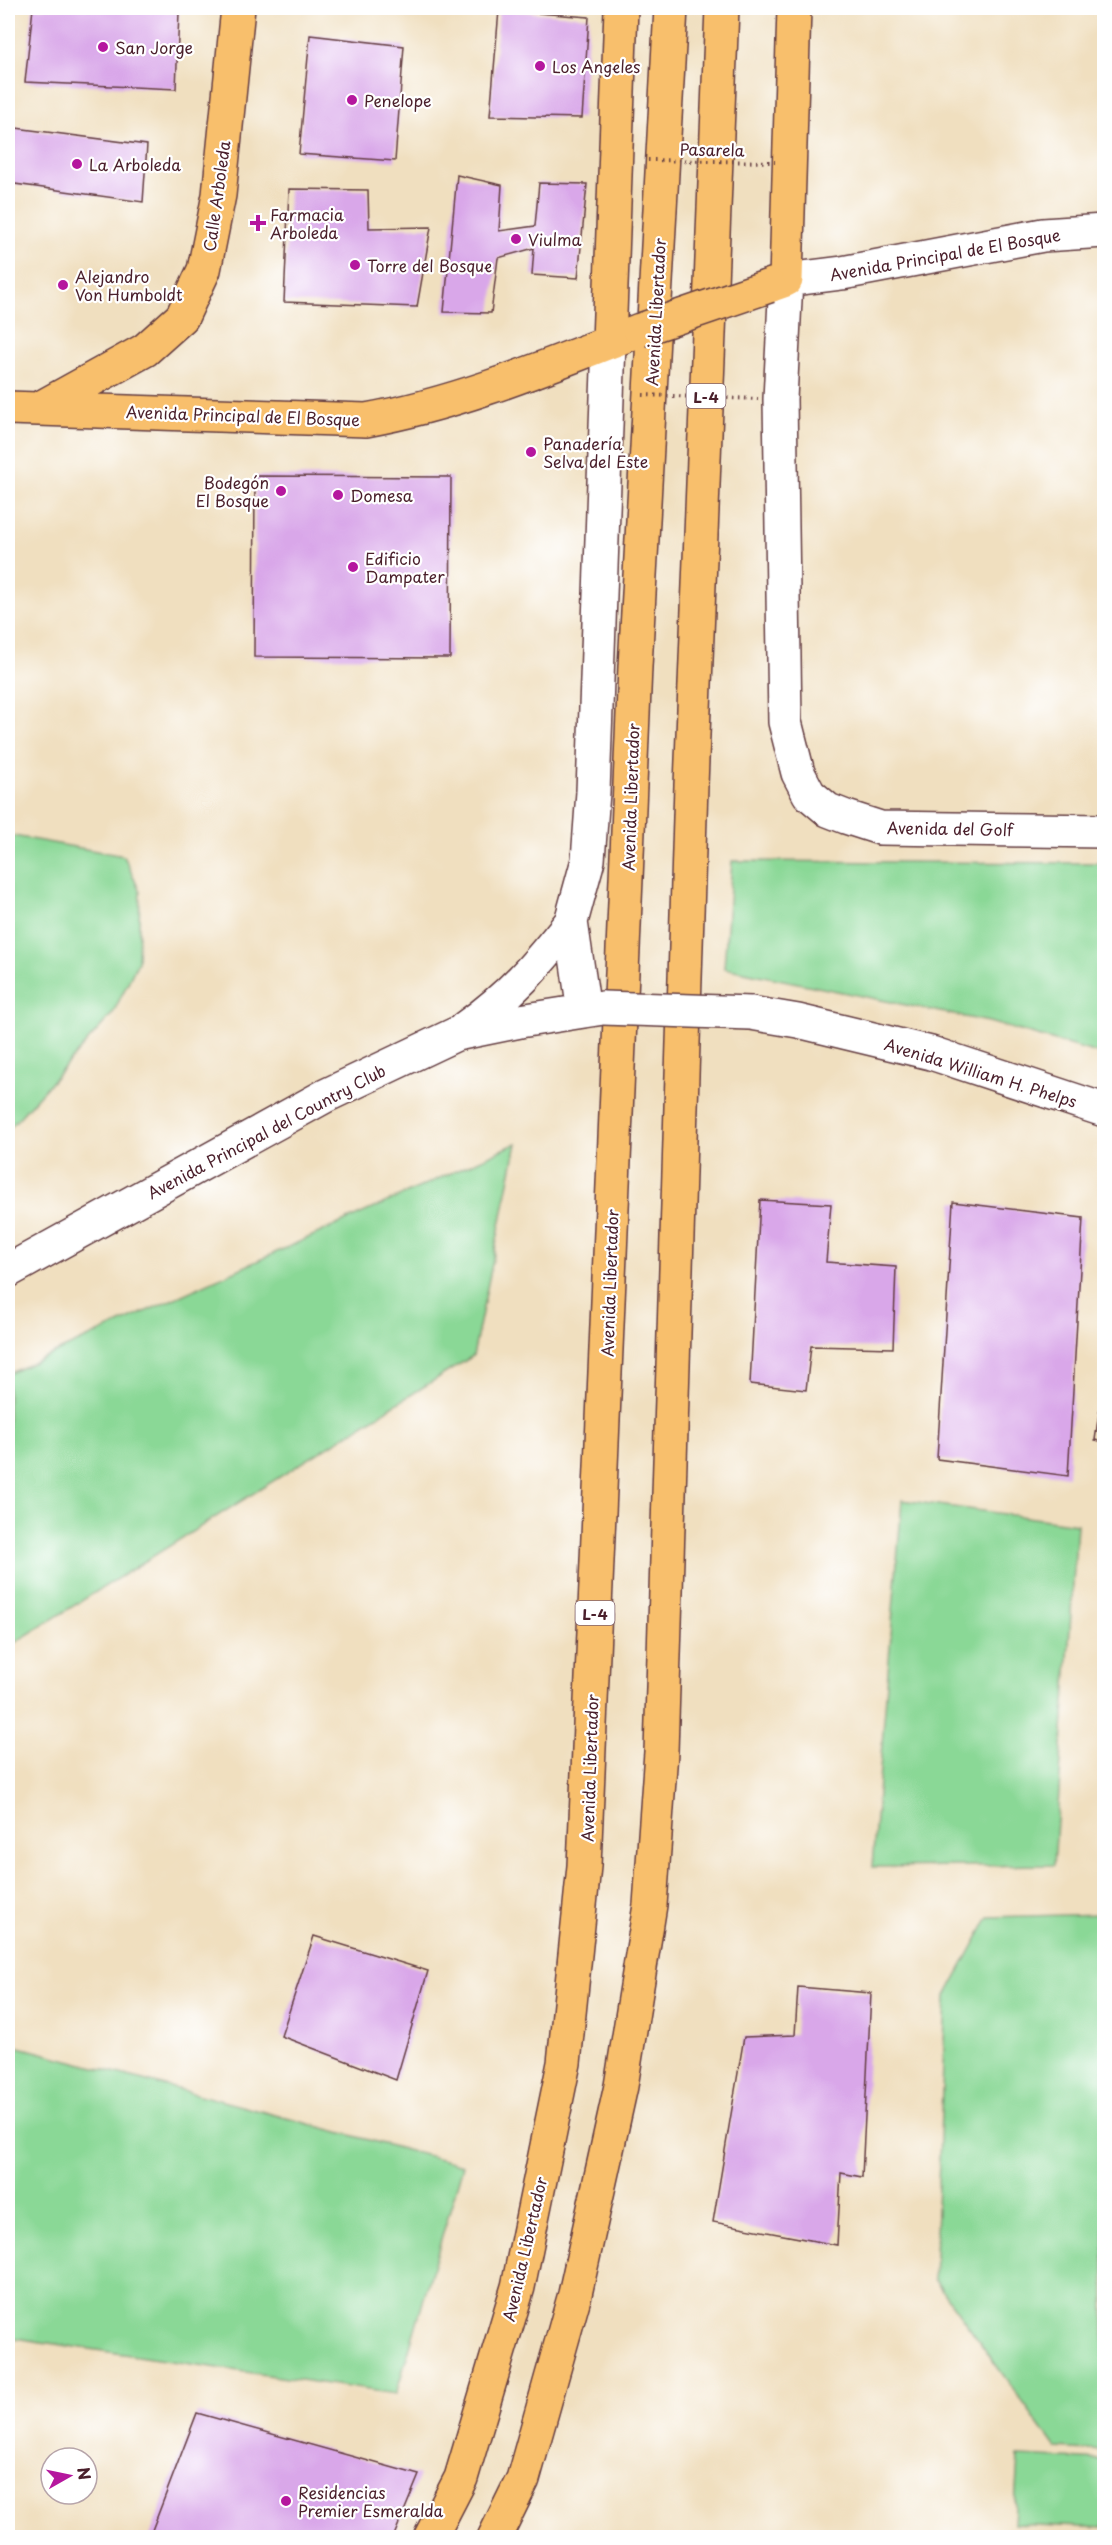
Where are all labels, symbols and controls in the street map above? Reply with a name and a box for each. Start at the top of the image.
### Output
place label: San Jorge [115,35,193,59]
marker: San Jorge [96,40,110,54]
place label: Los Angeles [552,54,640,78]
marker: Los Angeles [533,59,547,73]
place label: Penelope [364,88,432,112]
marker: Penelope [345,93,359,107]
street label: Pasarela [679,136,745,162]
street label: Calle Arboleda [196,139,236,253]
place label: La Arboleda [89,152,181,176]
marker: La Arboleda [70,157,84,171]
place label: Farmacia Arboleda [270,202,344,244]
marker: Farmacia Arboleda [251,216,265,230]
street label: Avenida Principal de El Bosque [828,222,1063,286]
place label: Viulma [528,227,582,251]
marker: Viulma [509,232,523,246]
street label: Avenida Libertador [639,237,671,386]
place label: Torre del Bosque [367,253,492,277]
marker: Torre del Bosque [348,258,362,272]
place label: Alejandro Von Humboldt [75,264,183,306]
marker: Alejandro Von Humboldt [56,278,70,292]
road number: L-4 [686,384,726,408]
street label: Avenida Principal de El Bosque [126,399,361,431]
place label: Panadería Selva del Este [543,431,648,473]
marker: Panadería Selva del Este [524,445,538,459]
place label: Bodegón El Bosque [196,470,269,512]
place label: Domesa [350,483,413,507]
marker: Bodegón El Bosque [274,484,288,498]
marker: Domesa [331,488,345,502]
place label: Edificio Dampater [365,546,445,588]
marker: Edificio Dampater [346,560,360,574]
street label: Avenida Libertador [615,722,645,871]
street label: Avenida del Golf [887,815,1015,841]
street label: Avenida William H. Phelps [882,1031,1080,1113]
street label: Avenida Principal del Country Club [143,1058,389,1204]
street label: Avenida Libertador [594,1208,624,1357]
road number: L-4 [576,1601,614,1625]
street label: Avenida Libertador [574,1693,604,1842]
street label: Avenida Libertador [496,2174,552,2324]
north arrow [39,2446,99,2506]
text: N [72,2465,98,2482]
place label: Residencias Premier Esmeralda [298,2480,444,2522]
marker: Residencias Premier Esmeralda [279,2494,293,2508]

